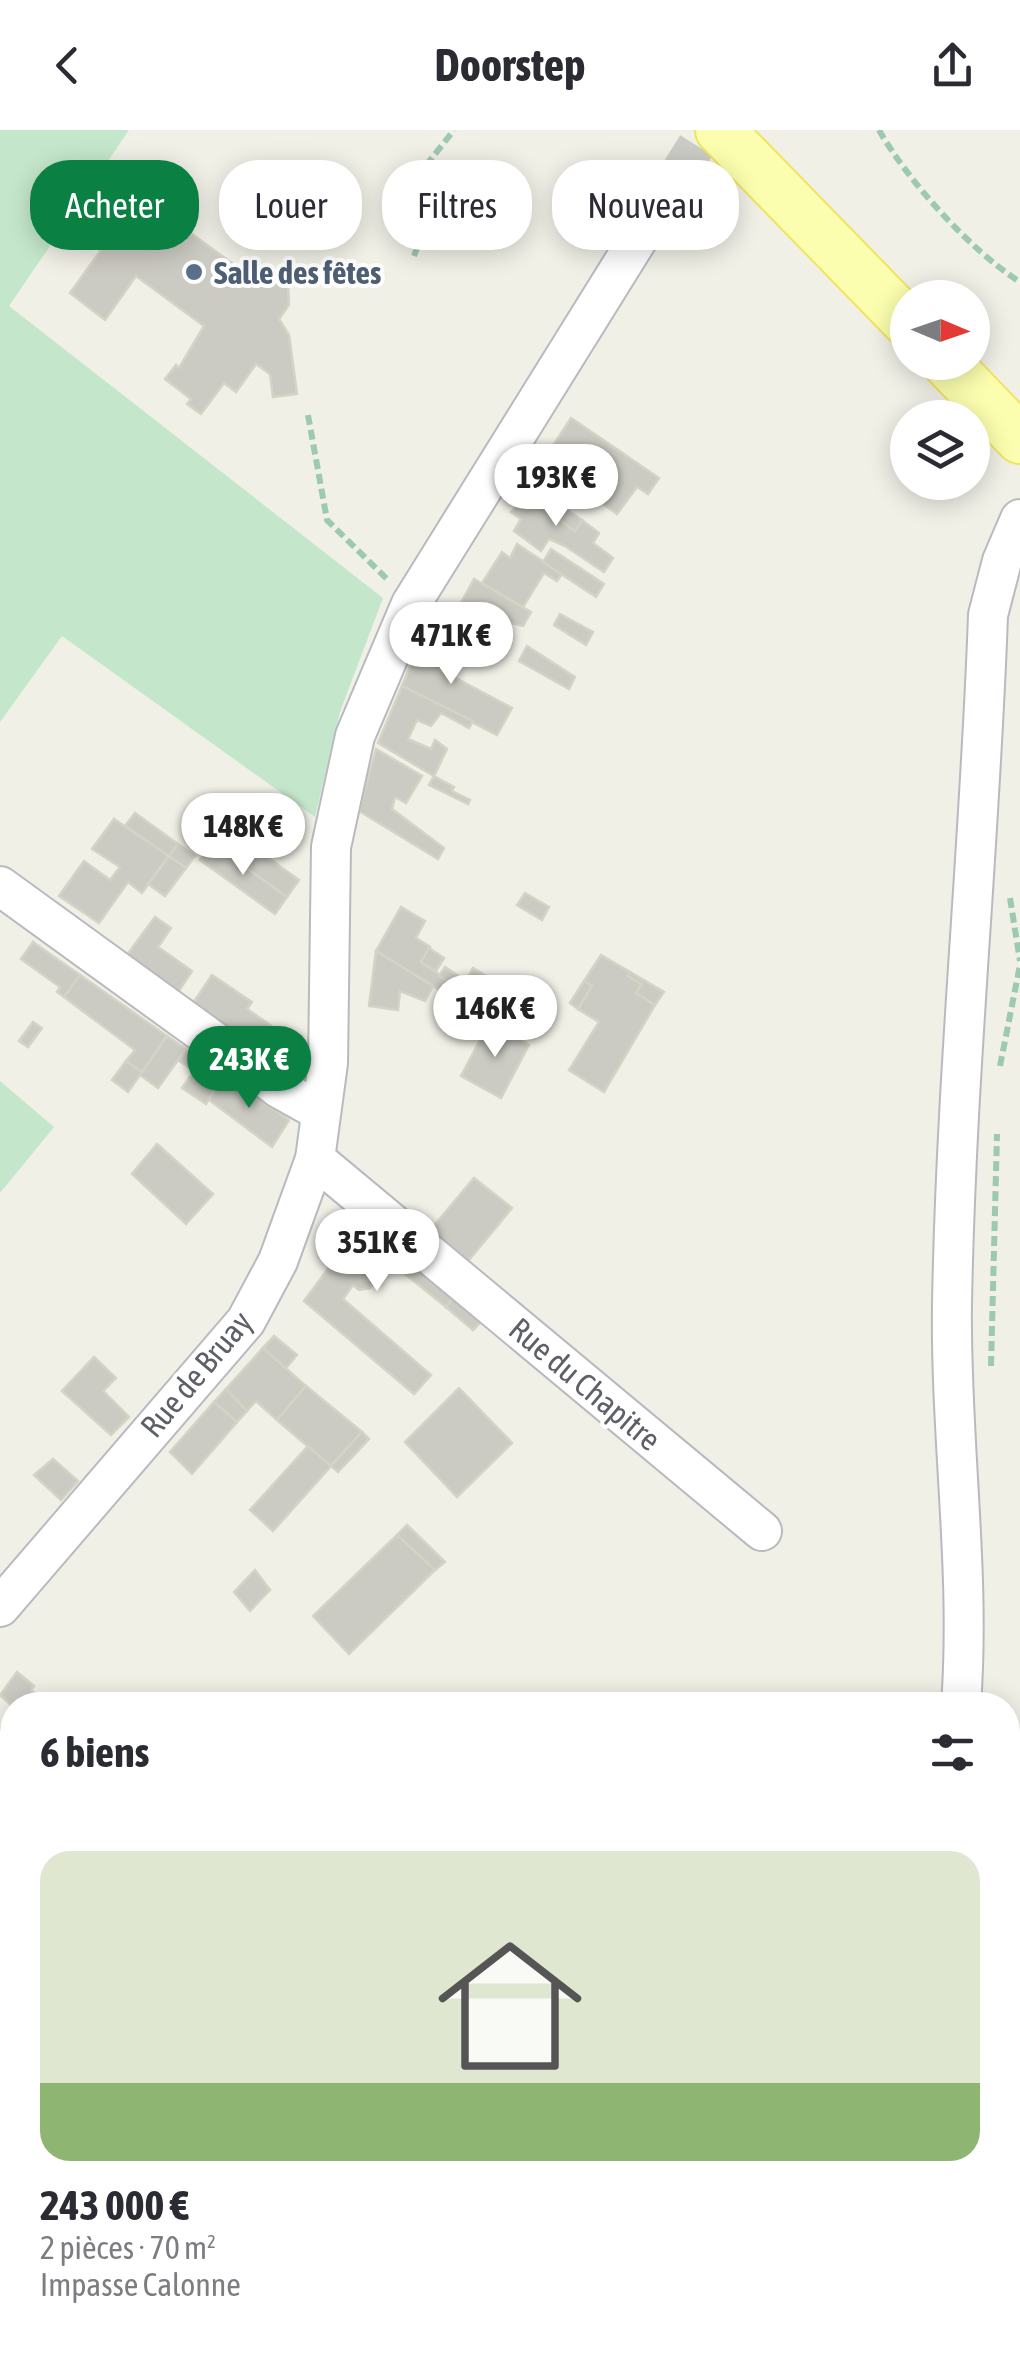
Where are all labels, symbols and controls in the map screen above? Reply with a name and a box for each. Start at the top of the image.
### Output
icon: back [40,38,95,93]
icon: share [925,38,980,93]
text: Doorstep [435,39,585,91]
chip: Acheter [30,160,199,250]
chip: Louer [219,160,362,250]
chip: Filtres [382,160,532,250]
chip: Nouveau [552,160,739,250]
place label: Salle des fêtes [214,254,381,291]
marker: Salle des fêtes [183,261,205,283]
north arrow [890,280,990,380]
map controls [890,280,990,500]
button: layers [890,400,990,500]
pin: 193K € [475,444,637,529]
text: 193K € [516,458,596,495]
pin: 471K € [370,602,532,687]
text: 471K € [411,616,491,653]
pin: 148K € [162,793,324,878]
text: 148K € [203,807,283,844]
pin: 146K € [414,975,576,1060]
text: 146K € [455,989,535,1026]
pin: 243K € [168,1026,330,1111]
text: 243K € [209,1040,289,1077]
pin: 351K € [296,1209,458,1294]
text: 351K € [337,1223,417,1260]
street label: Rue de Bruay [133,1304,259,1444]
street label: Rue du Chapitre [502,1310,668,1458]
icon: filters [925,1725,980,1780]
text: 6 biens [40,1728,149,1776]
icon: home [420,1916,600,2096]
text: 243 000 € [40,2181,189,2229]
text: 2 pièces · 70 m² [40,2229,216,2266]
text: Impasse Calonne [40,2266,241,2303]

